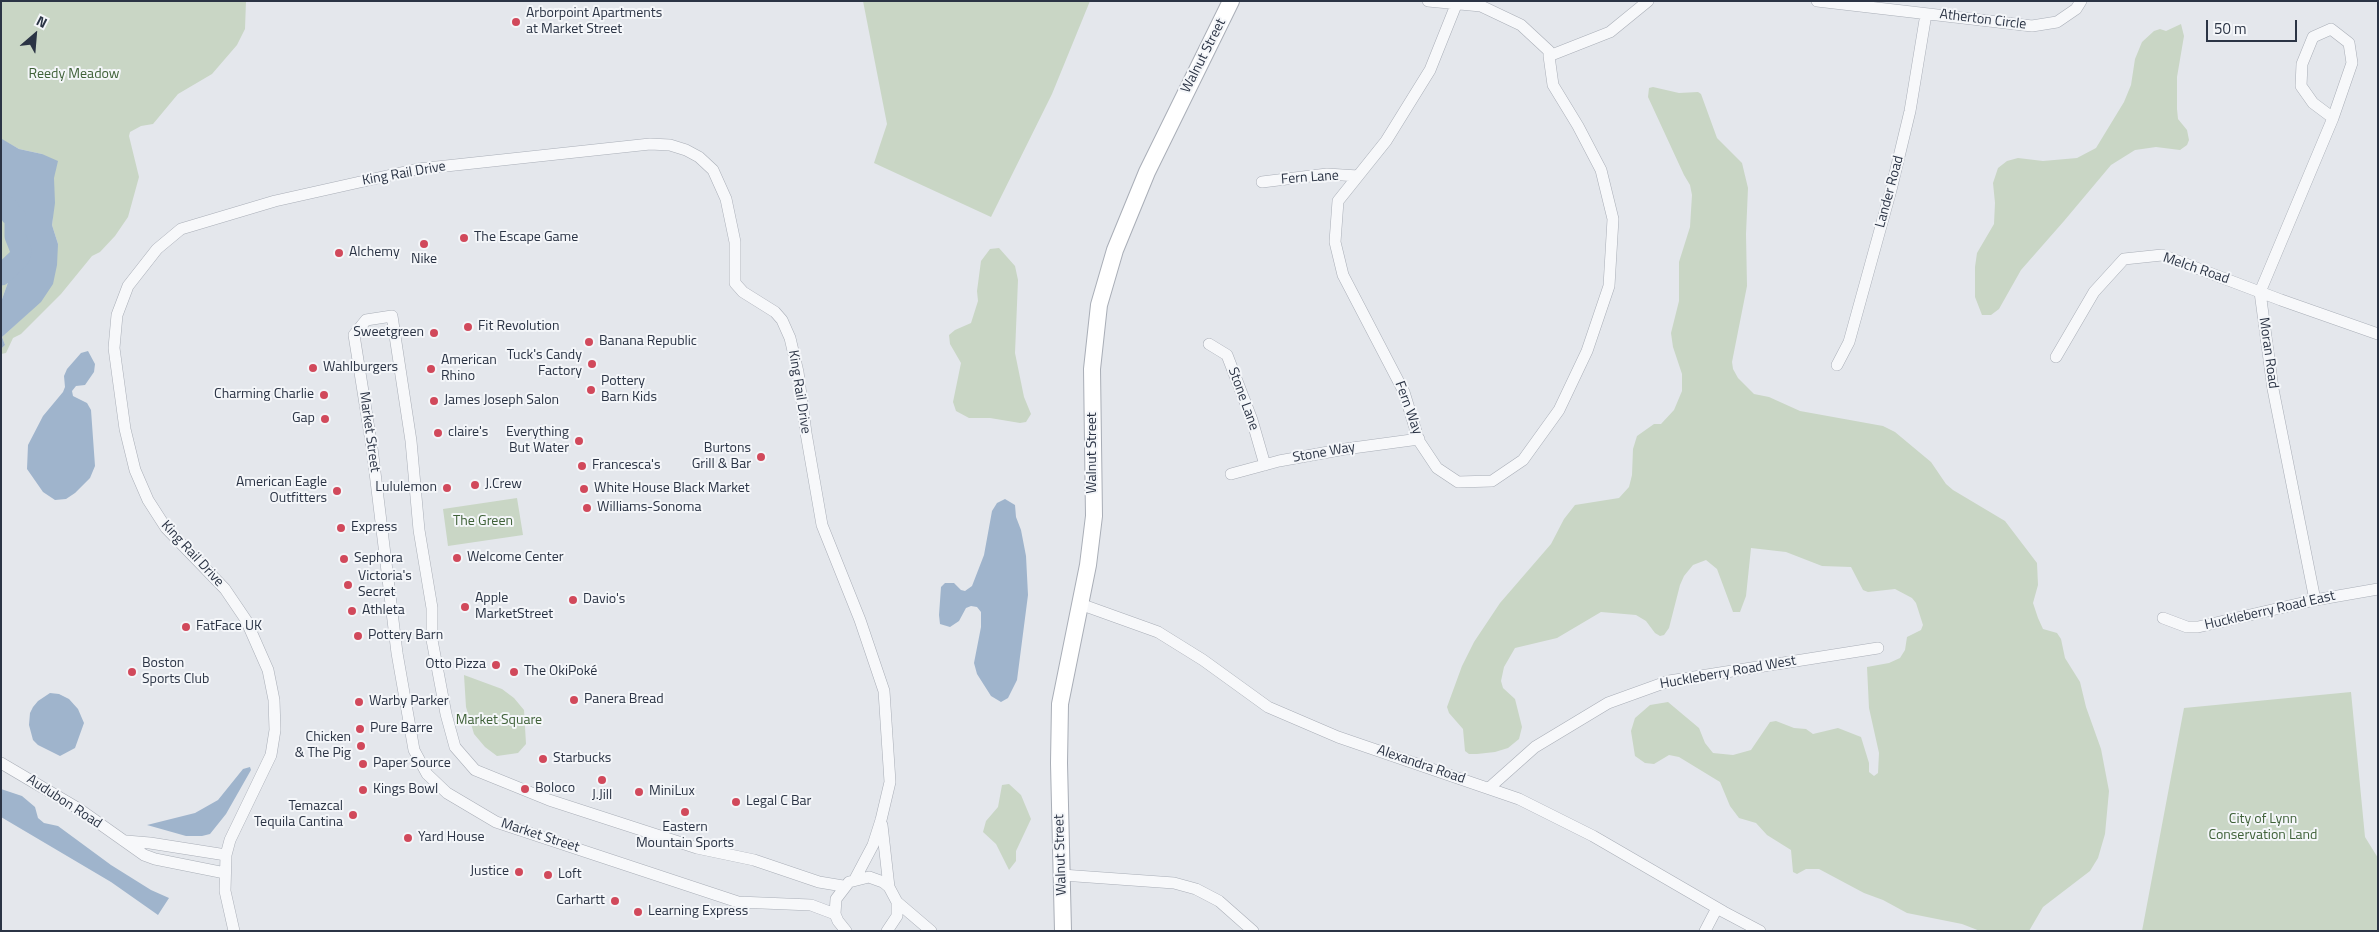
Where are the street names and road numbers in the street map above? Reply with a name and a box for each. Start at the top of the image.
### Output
street label: Atherton Circle [1939,6,2027,34]
street label: Walnut Street [1178,16,1230,96]
street label: Lander Road [1872,154,1908,230]
street label: King Rail Drive [361,158,447,190]
street label: Fern Lane [1281,168,1339,188]
street label: Melch Road [2161,250,2231,288]
street label: Moran Road [2255,316,2281,390]
street label: King Rail Drive [784,349,814,435]
street label: Stone Lane [1224,365,1262,433]
street label: Fern Way [1391,379,1425,437]
street label: Market Street [355,391,383,473]
street label: Walnut Street [1085,412,1101,494]
street label: Stone Way [1291,439,1357,467]
street label: King Rail Drive [157,517,227,591]
street label: Huckleberry Road East [2203,588,2337,634]
street label: Huckleberry Road West [1659,653,1797,693]
street label: Alexandra Road [1375,742,1467,788]
street label: Audubon Road [23,771,105,833]
street label: Walnut Street [1051,814,1071,896]
street label: Market Street [499,815,581,857]

